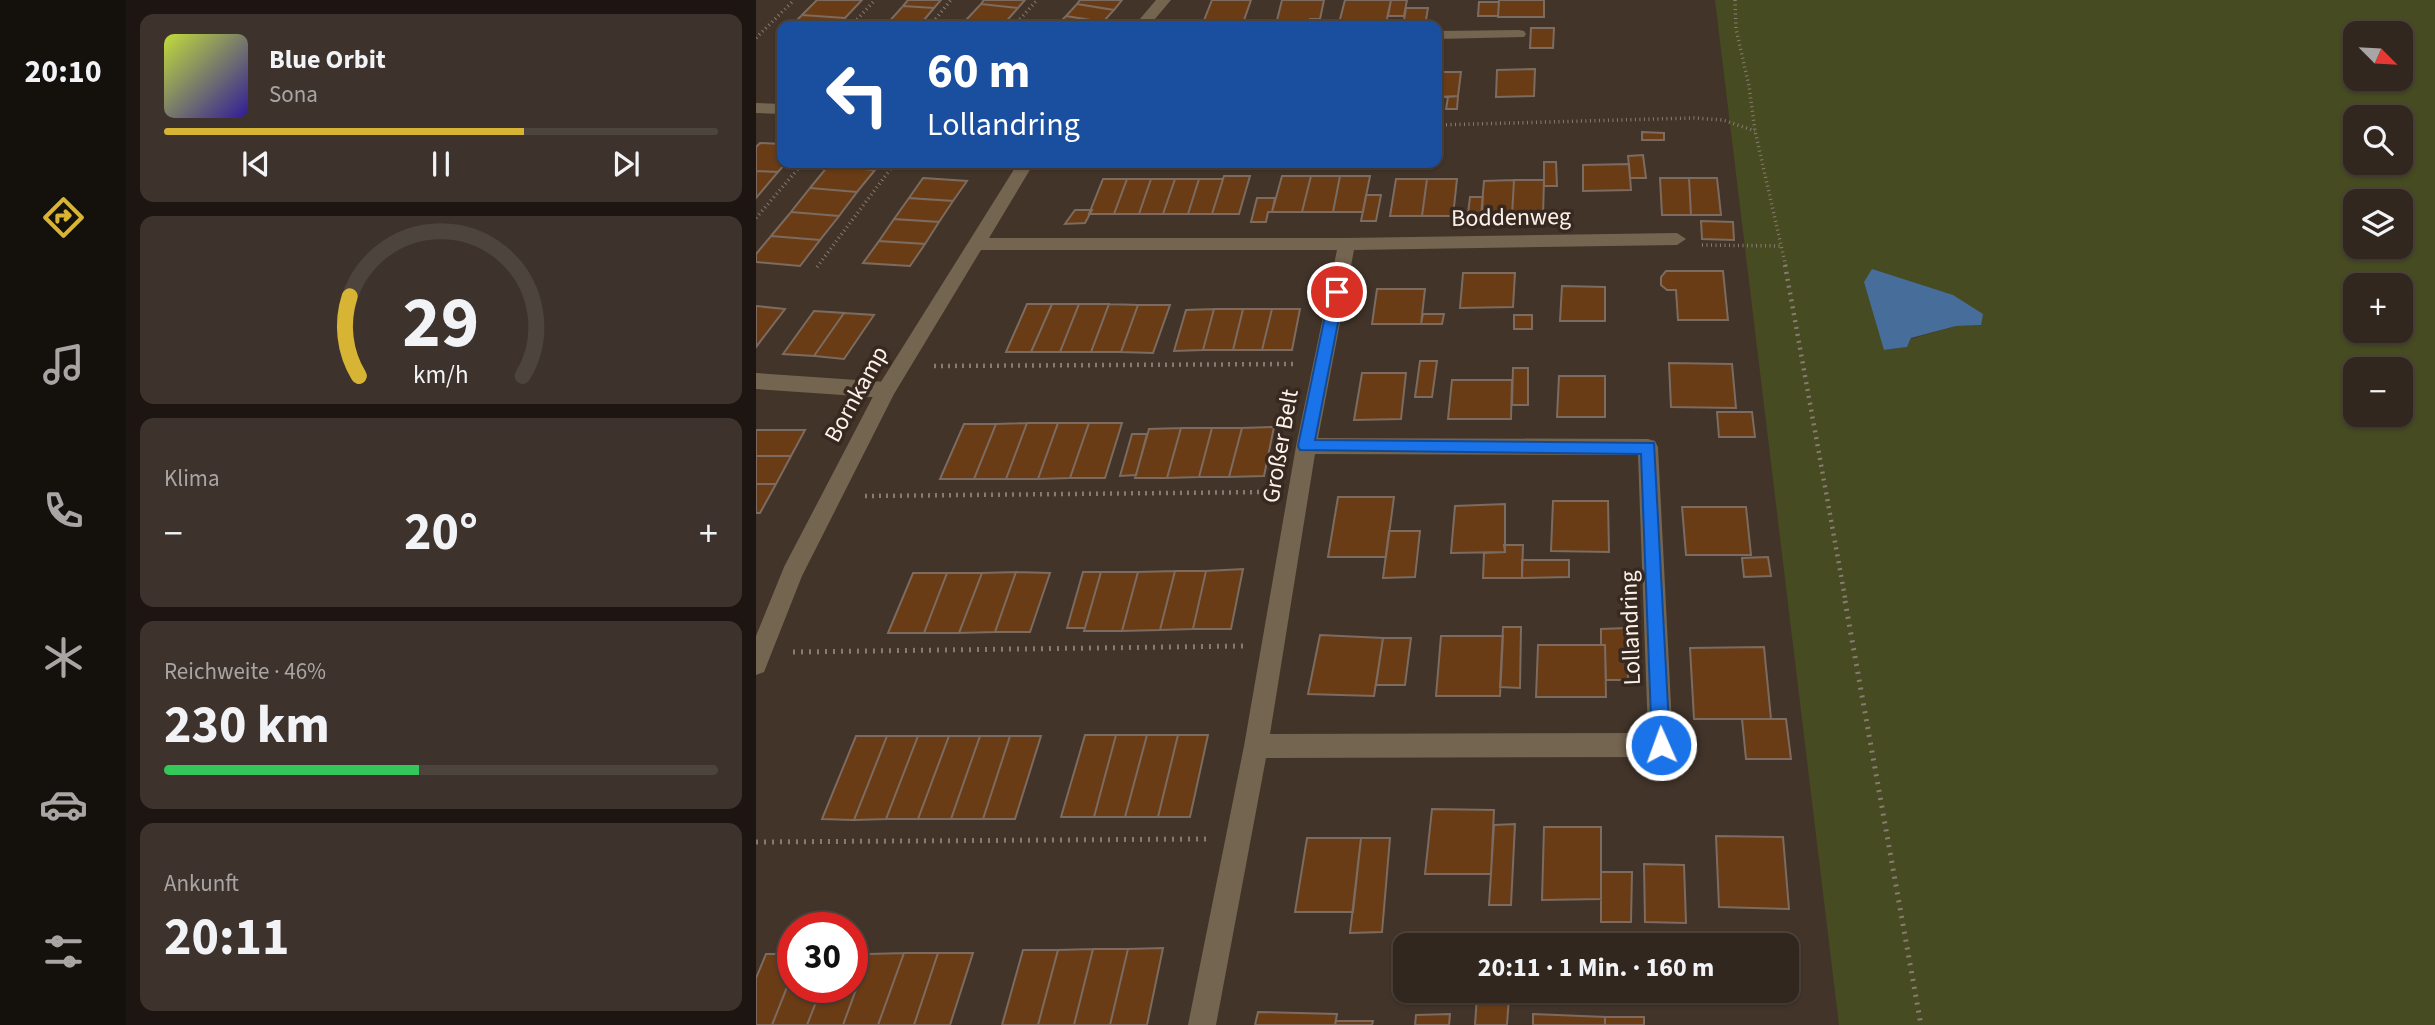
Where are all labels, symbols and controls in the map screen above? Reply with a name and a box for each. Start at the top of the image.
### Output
north arrow [2343,21,2413,91]
map controls [2343,21,2413,427]
text: 60 m [927,37,1031,107]
text: Blue Orbit [269,41,386,78]
text: 20:10 [24,49,102,95]
icon: left [812,49,903,140]
text: Sona [269,78,318,111]
text: Lollandring [927,102,1080,148]
button: search [2343,105,2413,175]
icon: previous [237,145,275,183]
icon: pause [422,145,460,183]
icon: next [607,145,645,183]
button: layers [2343,189,2413,259]
icon: directions [39,193,88,242]
street label: Boddenweg [1451,199,1571,236]
pin [1307,262,1367,322]
text: 29 [403,272,479,376]
icon: arrive [1318,273,1356,311]
button: + [2343,273,2413,343]
icon: music [39,340,88,389]
street label: Bornkamp [816,340,897,449]
text: km/h [413,357,469,393]
button: − [2343,357,2413,427]
street label: Großer Belt [1253,386,1308,506]
text: Klima [164,462,220,495]
icon: phone [39,486,88,535]
text: 20° [404,496,478,570]
text: − [164,507,183,561]
text: + [699,507,718,561]
street label: Lollandring [1611,570,1650,686]
icon: climate [39,633,88,682]
text: Reichweite · 46% [164,655,326,688]
text: 230 km [164,689,330,763]
position arrow [1624,708,1698,782]
icon: car [39,780,88,829]
text: Ankunft [164,867,239,900]
text: 20:11 [164,901,289,975]
speed limit sign: 30 [777,912,868,1003]
icon: filters [39,927,88,976]
text: 20:11 · 1 Min. · 160 m [1478,949,1714,986]

